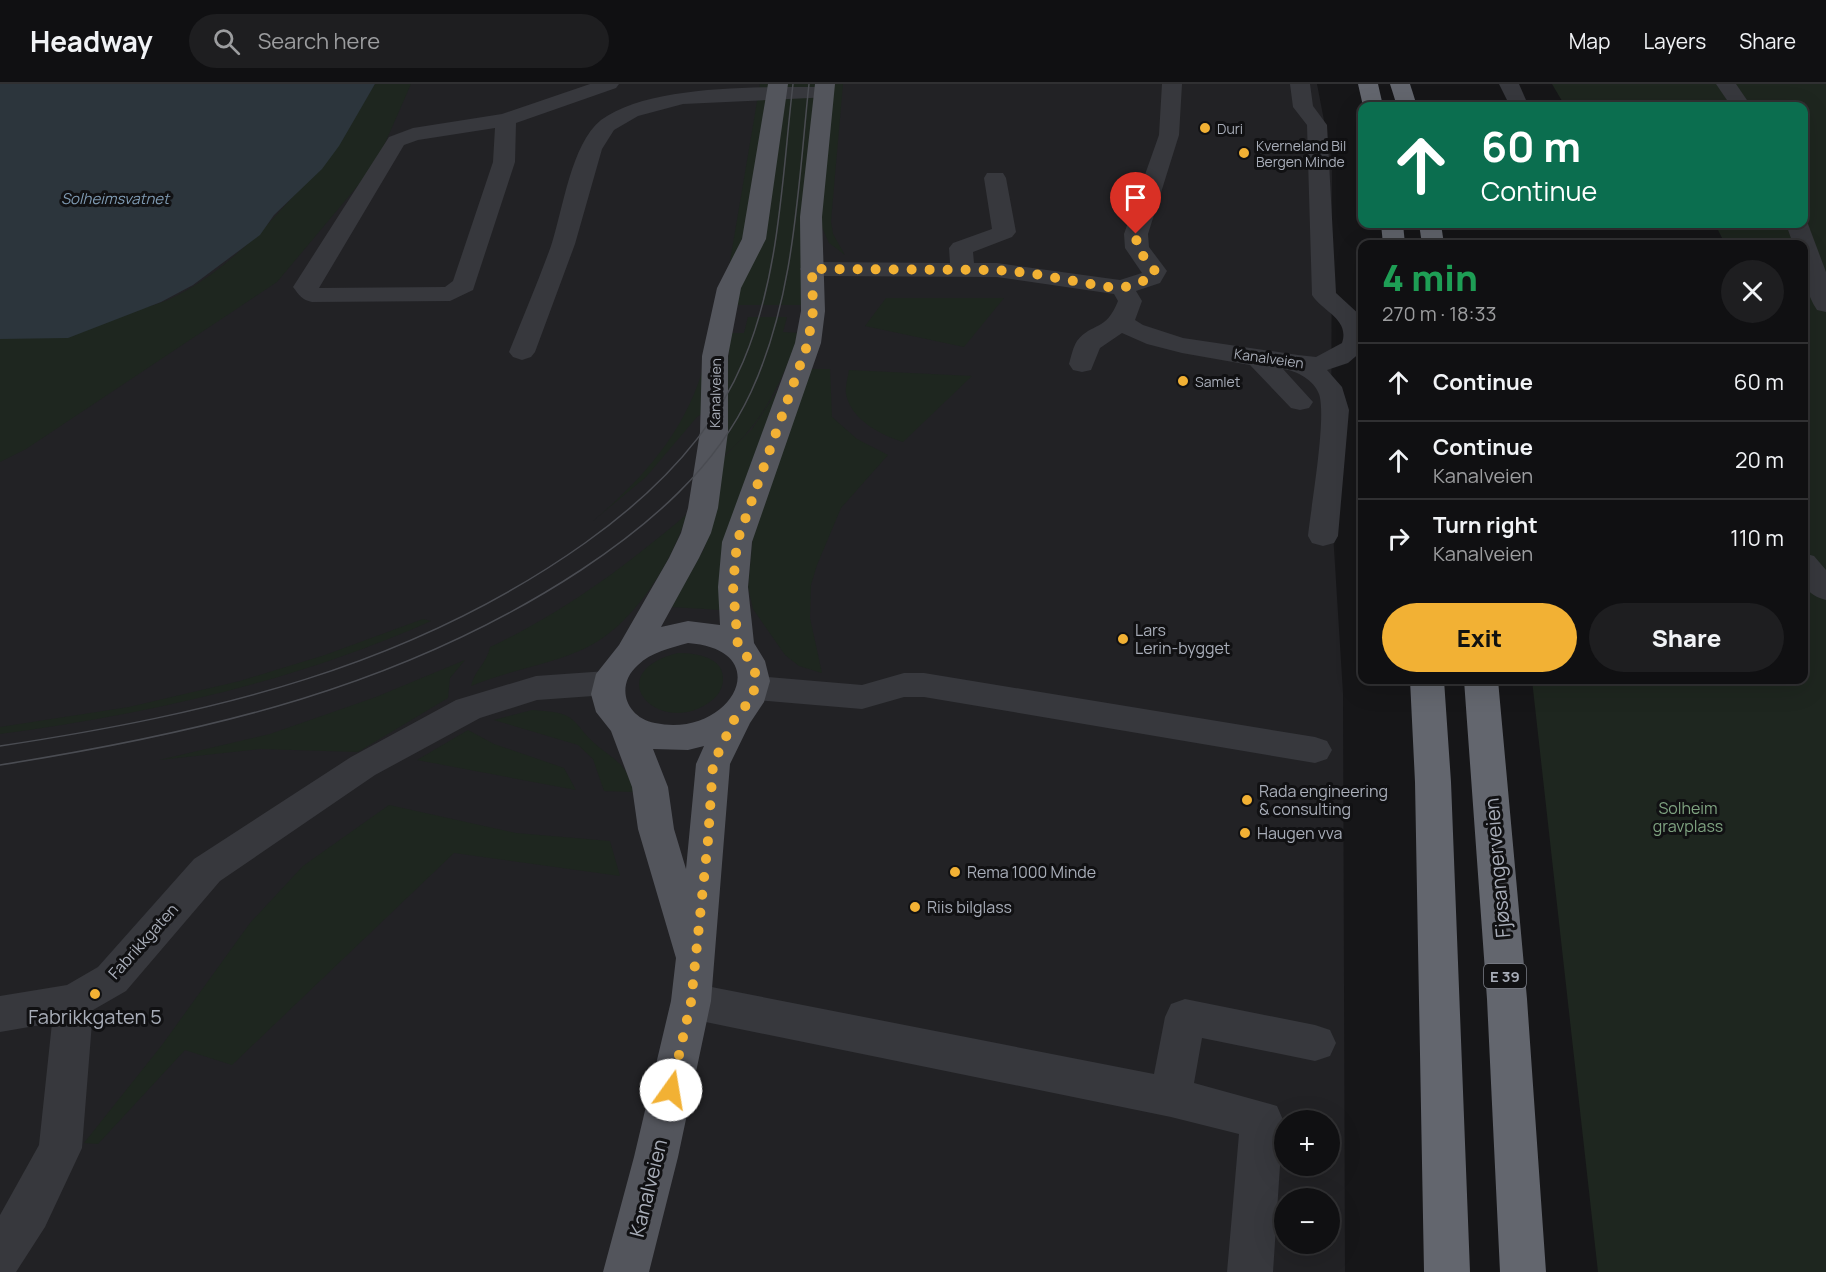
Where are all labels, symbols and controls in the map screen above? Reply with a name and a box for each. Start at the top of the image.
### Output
search box [189,14,609,68]
text: Headway [30,22,153,60]
icon: search [210,25,243,58]
text: Search here [258,26,380,56]
text: Map [1569,27,1610,55]
text: Layers [1643,27,1706,55]
text: Share [1739,27,1796,55]
text: 60 m [1481,117,1581,175]
place label: Duri [1217,119,1243,138]
marker: Duri [1198,121,1212,135]
icon: ahead [1382,126,1460,204]
place label: Kverneland Bil Bergen Minde [1256,136,1346,171]
marker: Kverneland Bil Bergen Minde [1237,146,1251,160]
pin [1110,172,1161,234]
text: Continue [1481,172,1597,209]
icon: arrive [1119,181,1152,214]
water label: Solheimsvatnet [61,188,171,209]
text: 4 min [1382,253,1478,302]
button: close [1721,260,1784,323]
text: 270 m · 18:33 [1382,300,1497,327]
street label: Kanalveien [1233,344,1305,372]
street label: Kanalveien [705,358,725,428]
icon: ahead [1382,366,1415,399]
text: Continue [1433,367,1533,397]
text: 60 m [1734,367,1784,397]
place label: Samlet [1195,372,1241,391]
marker: Samlet [1176,374,1190,388]
text: Continue [1433,432,1533,462]
icon: ahead [1382,444,1415,477]
text: 20 m [1735,445,1784,475]
text: Kanalveien [1433,462,1533,489]
text: Turn right [1433,510,1538,540]
icon: right [1382,522,1415,555]
text: 110 m [1730,523,1784,553]
text: Kanalveien [1433,540,1533,567]
button: Exit [1382,603,1577,672]
button: Share [1589,603,1784,672]
place label: Lars Lerin-bygget [1135,619,1230,659]
marker: Lars Lerin-bygget [1116,632,1130,646]
place label: Rada engineering & consulting [1259,780,1388,820]
marker: Rada engineering & consulting [1240,793,1254,807]
street label: Fjøsangerveien [1477,797,1517,939]
park label: Solheim gravplass [1653,797,1723,837]
place label: Haugen vva [1257,822,1342,844]
marker: Haugen vva [1238,826,1252,840]
place label: Rema 1000 Minde [967,861,1096,883]
marker: Rema 1000 Minde [948,865,962,879]
place label: Riis bilglass [927,896,1012,918]
street label: Fabrikkgaten [103,899,183,983]
marker: Riis bilglass [908,900,922,914]
road number: E 39 [1484,964,1526,988]
marker: Fabrikkgaten 5 [88,987,102,1001]
place label: Fabrikkgaten 5 [28,1003,162,1030]
position arrow [639,1058,703,1122]
map controls [1274,1110,1340,1254]
button: + [1274,1110,1340,1176]
street label: Kanalveien [623,1136,673,1240]
button: − [1274,1188,1340,1254]

